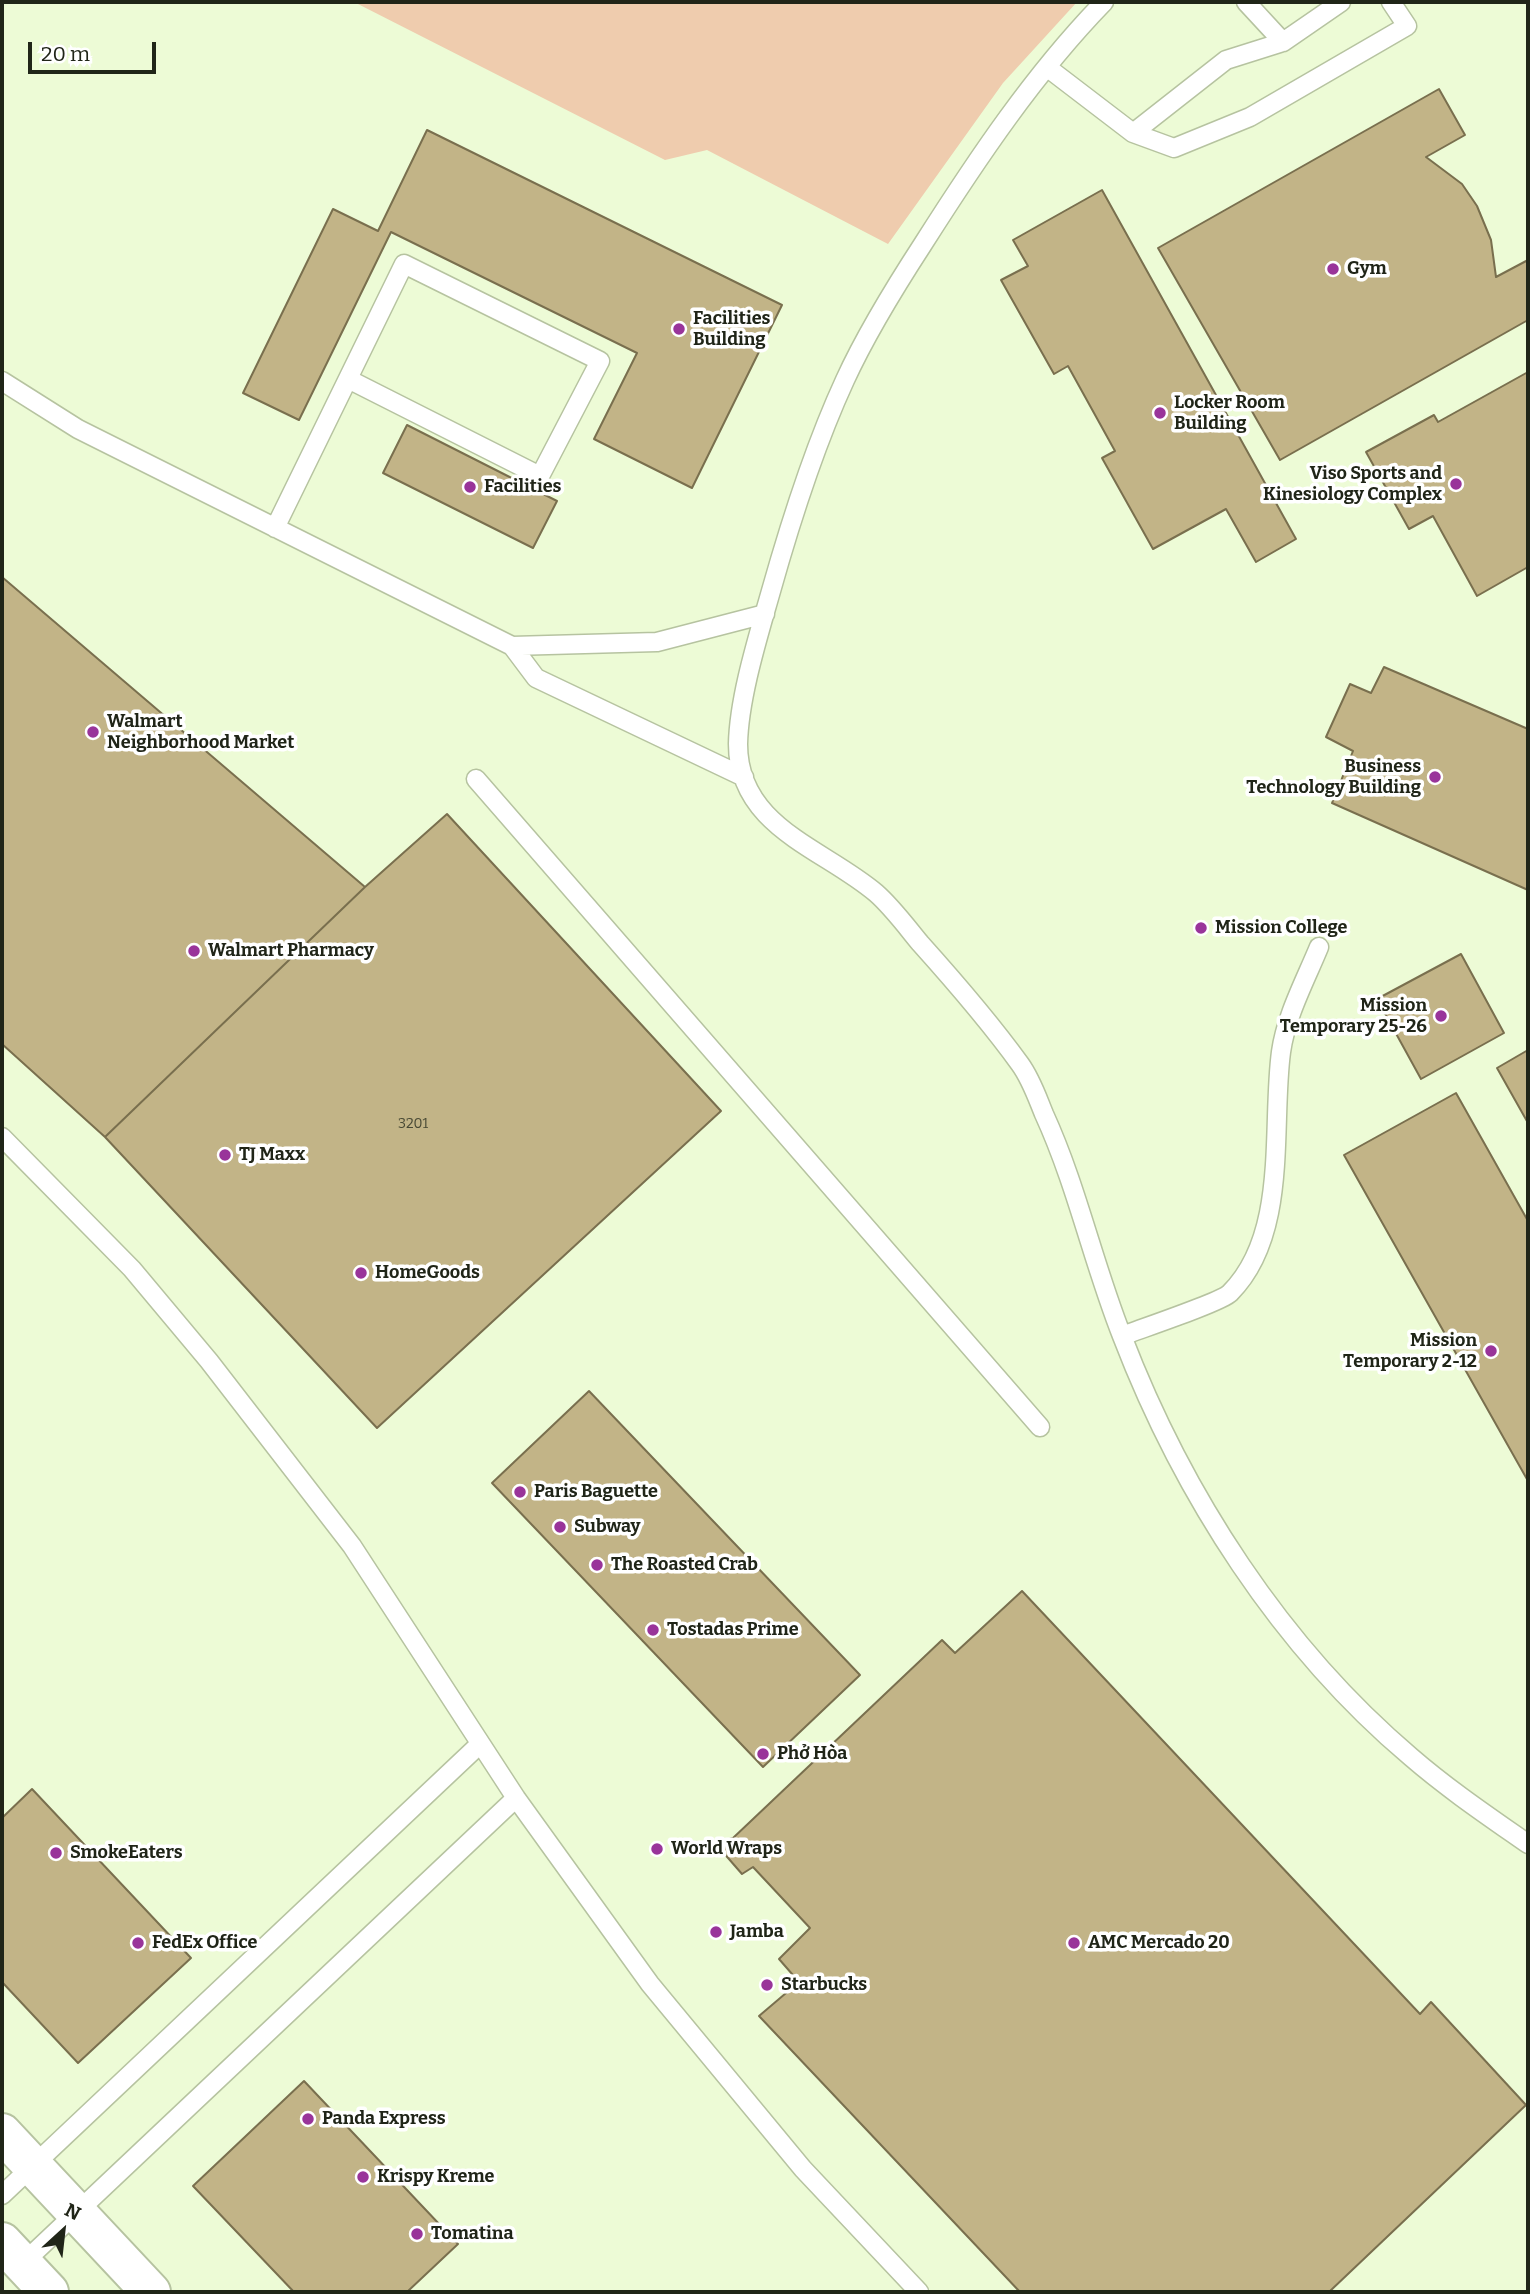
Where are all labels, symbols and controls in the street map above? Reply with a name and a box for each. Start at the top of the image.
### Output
scale bar [32,28,159,72]
text: 20 m [41,41,90,67]
place label: Gym [1347,258,1387,280]
marker: Gym [1325,261,1341,277]
place label: Facilities Building [693,308,770,350]
marker: Facilities Building [671,321,687,337]
place label: Locker Room Building [1174,392,1285,434]
marker: Locker Room Building [1152,405,1168,421]
place label: Viso Sports and Kinesiology Complex [1263,463,1442,505]
place label: Facilities [484,476,561,498]
marker: Viso Sports and Kinesiology Complex [1448,476,1464,492]
marker: Facilities [462,479,478,495]
place label: Walmart Neighborhood Market [107,711,294,754]
marker: Walmart Neighborhood Market [85,724,101,740]
place label: Business Technology Building [1246,756,1421,798]
marker: Business Technology Building [1427,769,1443,785]
place label: Mission College [1215,917,1347,939]
marker: Mission College [1193,920,1209,936]
place label: Walmart Pharmacy [208,940,374,962]
marker: Walmart Pharmacy [186,943,202,959]
place label: Mission Temporary 25-26 [1280,995,1427,1038]
marker: Mission Temporary 25-26 [1433,1008,1449,1024]
house number: 3201 [398,1116,428,1132]
place label: TJ Maxx [239,1144,305,1166]
marker: TJ Maxx [217,1147,233,1163]
place label: HomeGoods [375,1262,480,1284]
marker: HomeGoods [353,1265,369,1281]
place label: Mission Temporary 2-12 [1343,1330,1477,1372]
marker: Mission Temporary 2-12 [1483,1343,1499,1359]
place label: Paris Baguette [534,1481,658,1503]
marker: Paris Baguette [512,1484,528,1500]
place label: Subway [574,1516,641,1538]
marker: Subway [552,1519,568,1535]
place label: The Roasted Crab [611,1554,758,1576]
marker: The Roasted Crab [589,1557,605,1573]
place label: Tostadas Prime [667,1619,799,1641]
marker: Tostadas Prime [645,1622,661,1638]
place label: Phở Hòa [777,1743,847,1765]
marker: Phở Hòa [755,1746,771,1762]
place label: World Wraps [671,1838,782,1860]
marker: World Wraps [649,1841,665,1857]
place label: SmokeEaters [70,1842,183,1864]
marker: SmokeEaters [48,1845,64,1861]
place label: Jamba [730,1921,784,1943]
marker: Jamba [708,1924,724,1940]
place label: FedEx Office [152,1932,257,1954]
place label: AMC Mercado 20 [1088,1932,1230,1954]
marker: FedEx Office [130,1935,146,1951]
marker: AMC Mercado 20 [1066,1935,1082,1951]
place label: Starbucks [781,1974,867,1996]
marker: Starbucks [759,1977,775,1993]
place label: Panda Express [322,2108,446,2130]
marker: Panda Express [300,2111,316,2127]
place label: Krispy Kreme [377,2166,495,2188]
marker: Krispy Kreme [355,2169,371,2185]
north arrow [28,2196,98,2266]
text: N [61,2198,85,2225]
place label: Tomatina [431,2223,513,2245]
marker: Tomatina [409,2226,425,2242]

